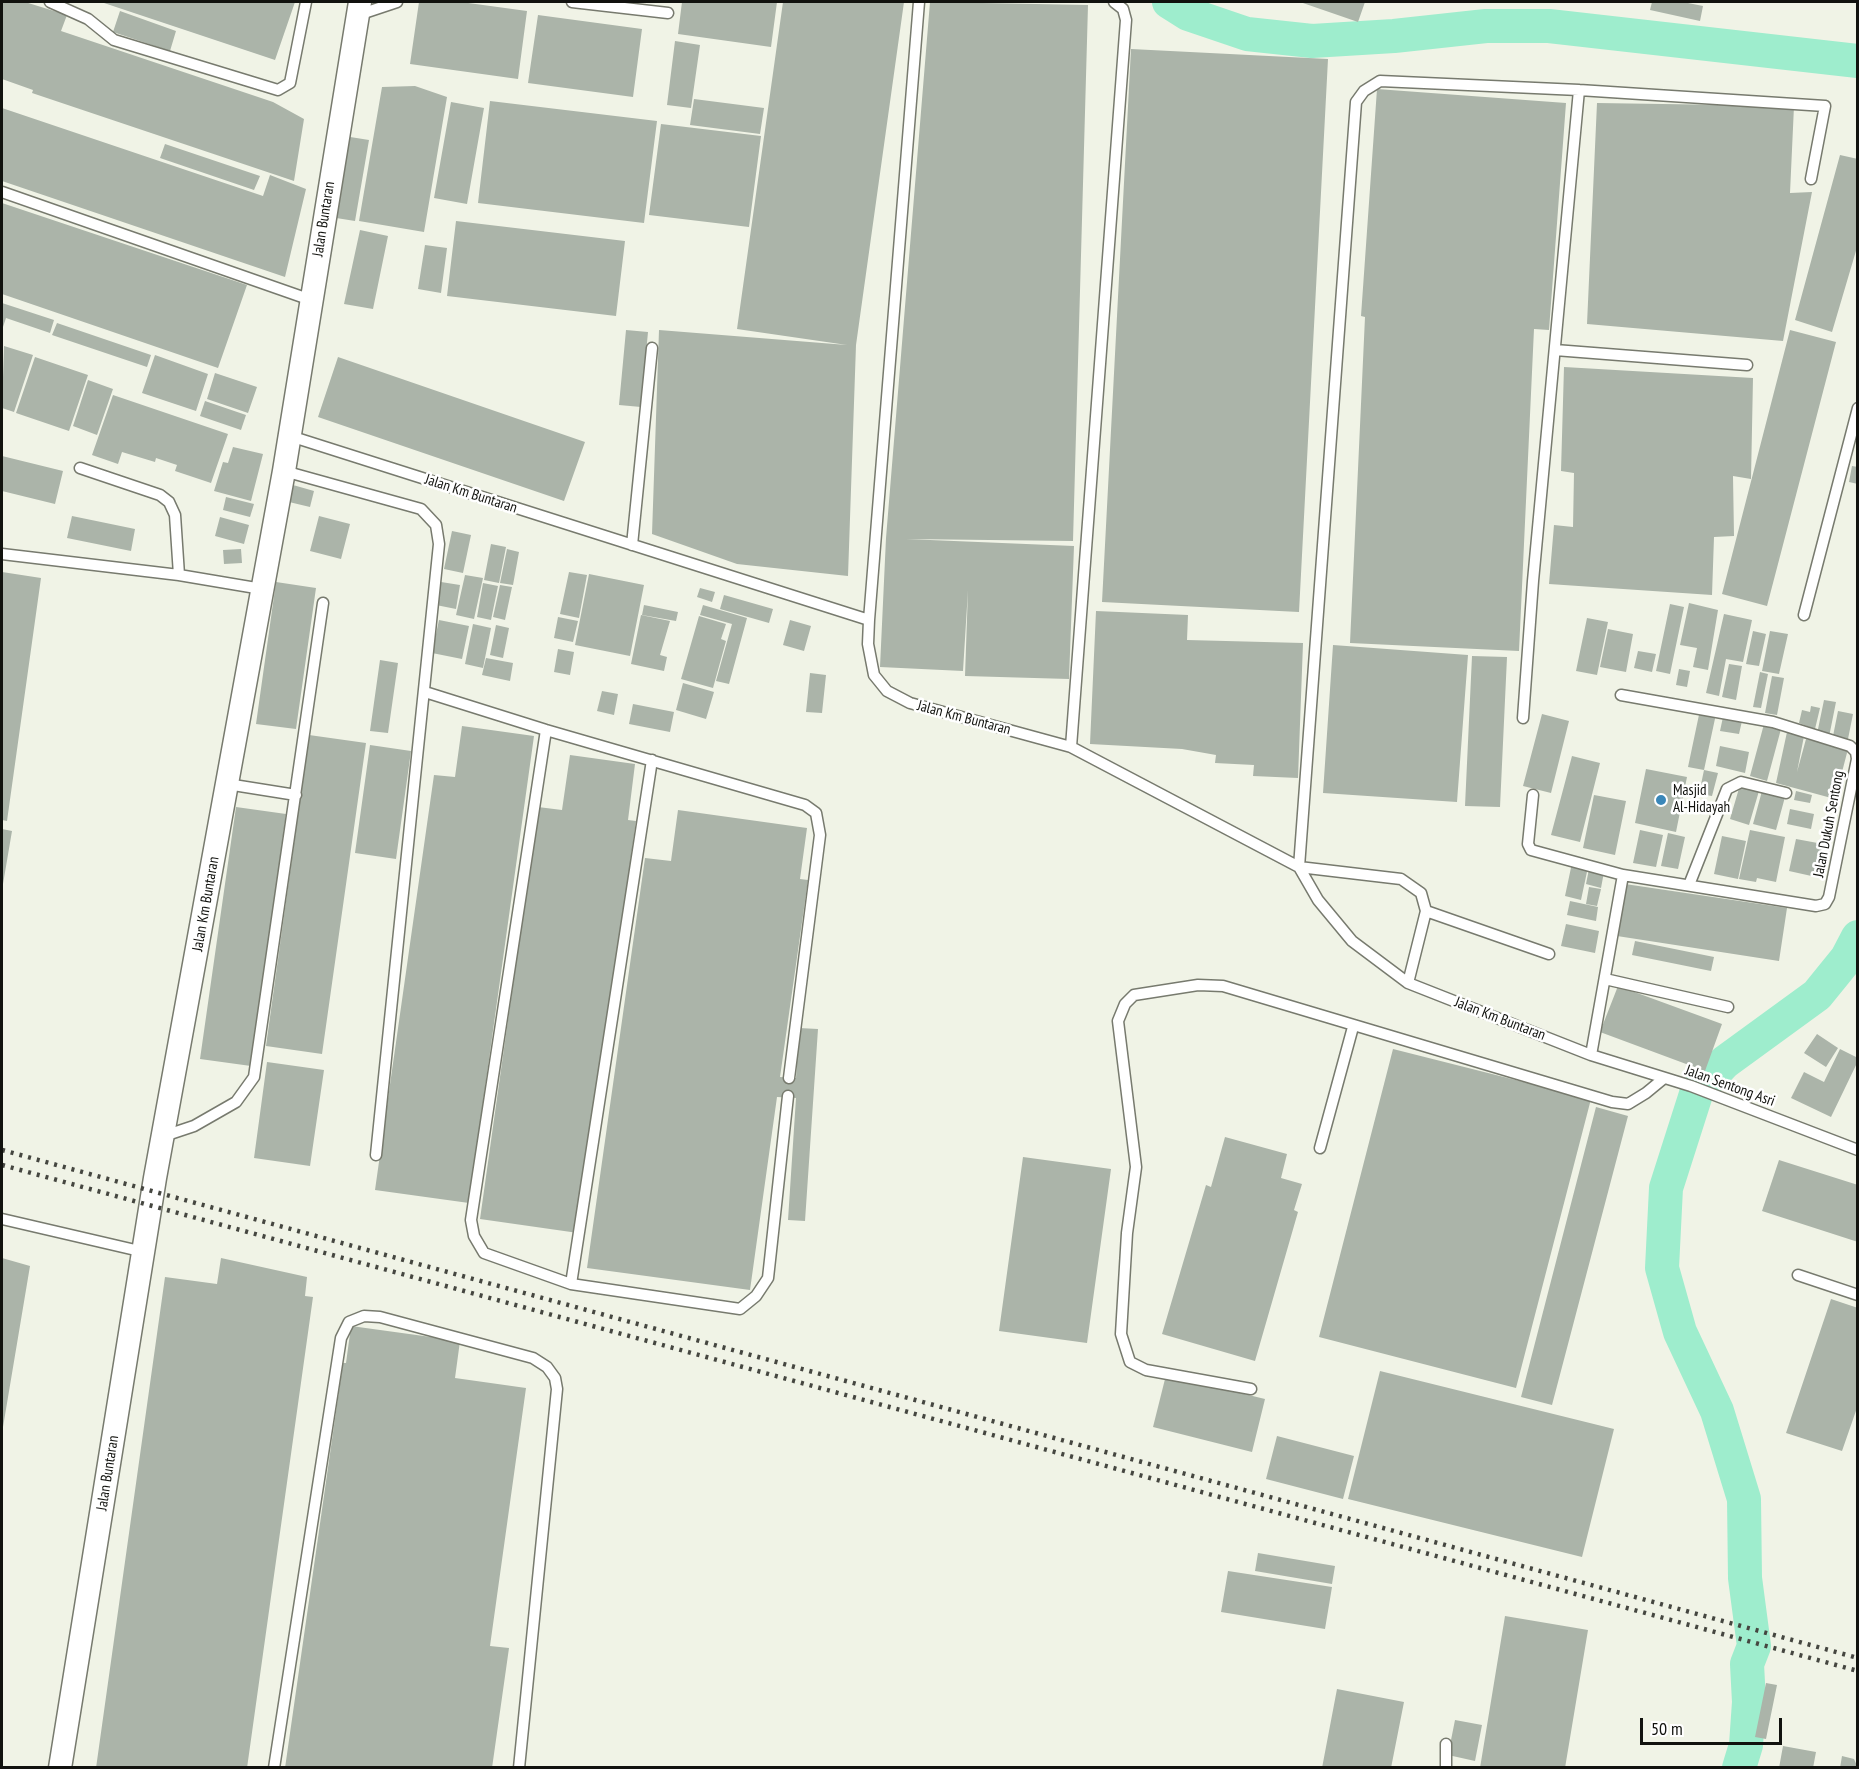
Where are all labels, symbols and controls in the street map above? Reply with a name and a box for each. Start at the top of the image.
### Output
street label: Jalan Buntaran [309,180,339,258]
street label: Jalan Km Buntaran [423,471,519,517]
street label: Jalan Km Buntaran [915,697,1013,739]
street label: Jalan Dukuh Sentong [1810,769,1848,879]
place label: Masjid Al-Hidayah [1673,782,1730,817]
marker: Masjid Al-Hidayah [1654,793,1668,807]
street label: Jalan Km Buntaran [189,855,223,953]
street label: Jalan Km Buntaran [1452,993,1548,1045]
street label: Jalan Sentong Asri [1683,1061,1777,1111]
street label: Jalan Buntaran [93,1434,123,1512]
scale bar [1643,1706,1786,1744]
text: 50 m [1651,1717,1683,1740]

